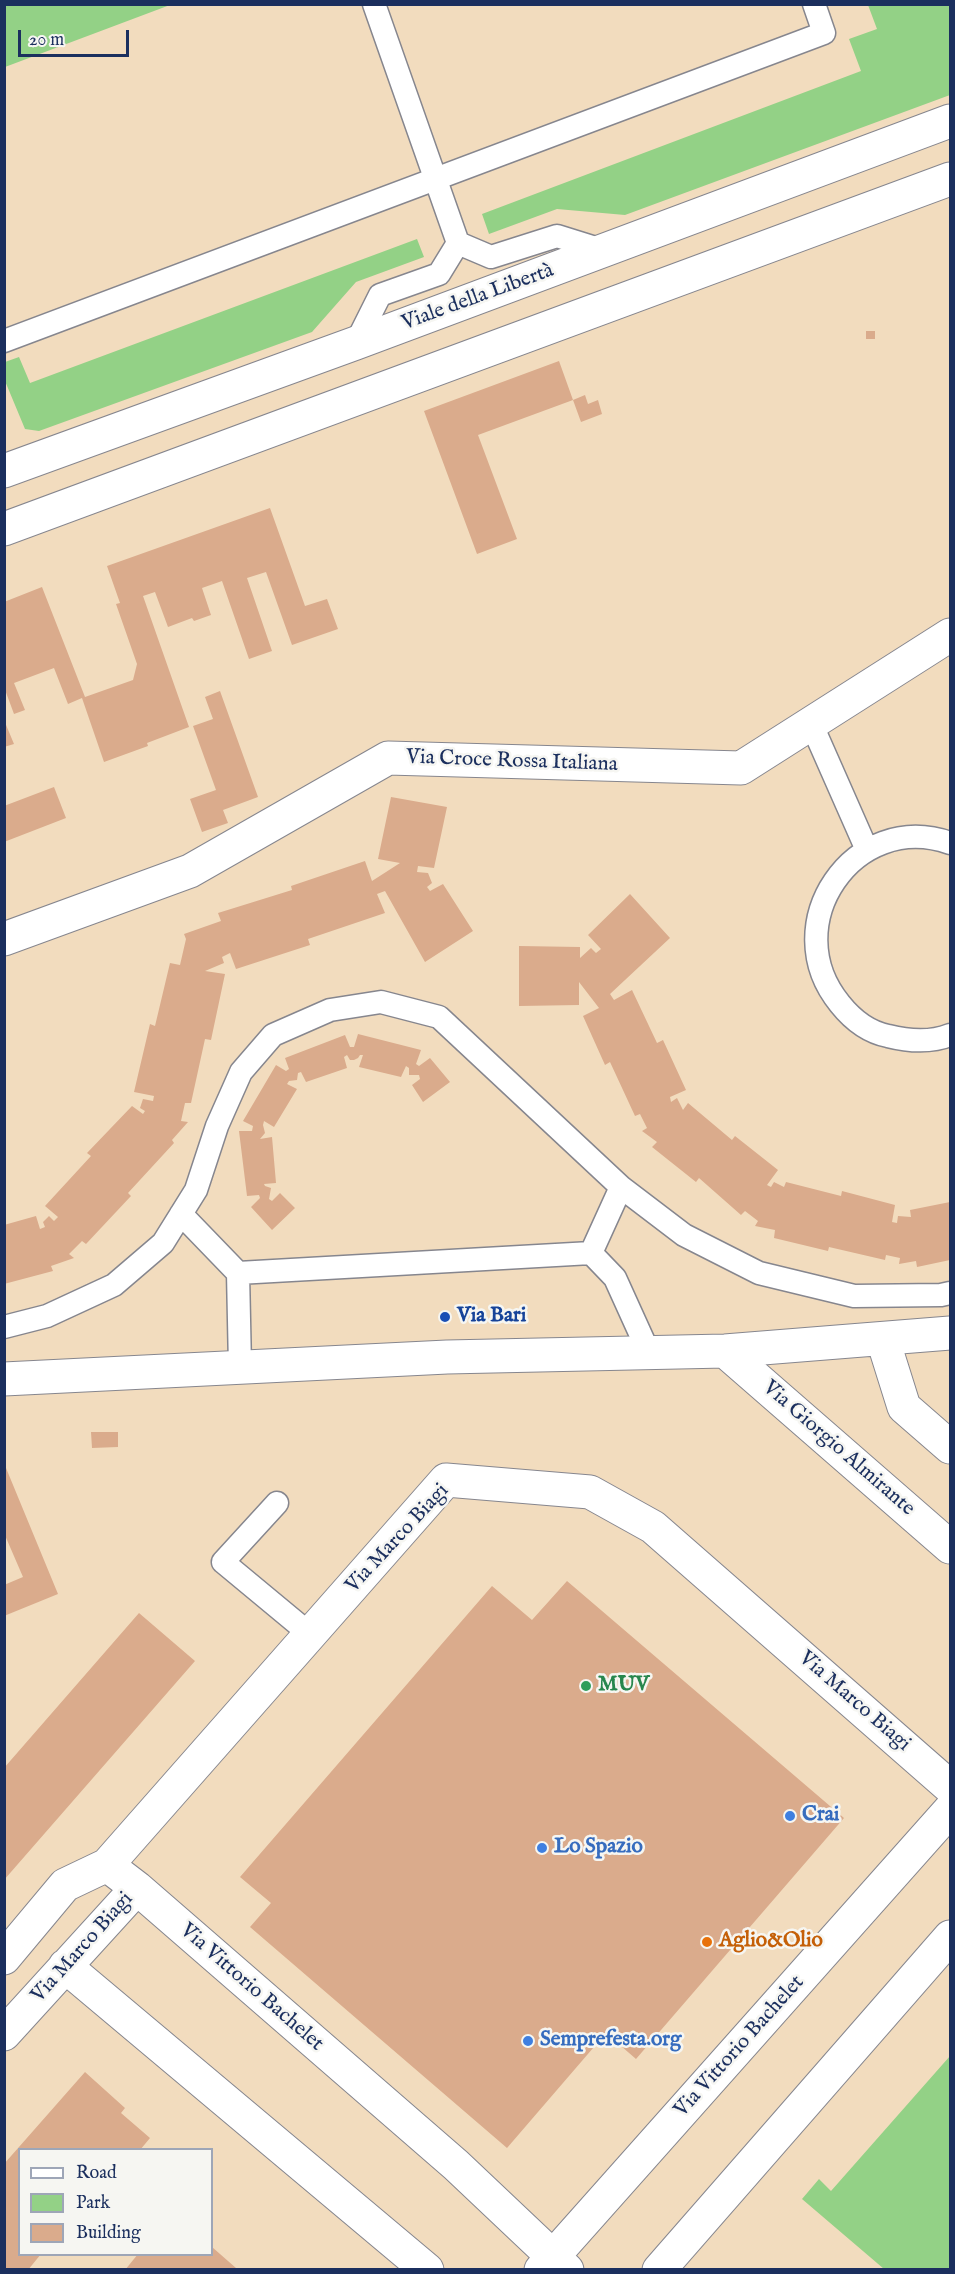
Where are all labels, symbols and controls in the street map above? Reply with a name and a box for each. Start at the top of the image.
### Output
scale bar [21,18,132,56]
text: 20 m [29,29,64,52]
street label: Viale della Libertà [399,259,557,337]
street label: Via Croce Rossa Italiana [406,746,618,778]
place label: Via Bari [457,1304,526,1330]
marker: Via Bari [438,1310,452,1324]
street label: Via Giorgio Almirante [757,1376,919,1522]
street label: Via Marco Biagi [341,1479,455,1599]
street label: Via Marco Biagi [793,1647,915,1757]
place label: MUV [598,1673,649,1699]
marker: MUV [579,1679,593,1693]
place label: Crai [802,1803,839,1829]
marker: Crai [783,1809,797,1823]
place label: Lo Spazio [554,1835,643,1861]
marker: Lo Spazio [535,1841,549,1855]
street label: Via Marco Biagi [27,1888,139,2008]
street label: Via Vittorio Bachelet [174,1919,328,2057]
place label: Aglio&Olio [719,1929,823,1955]
marker: Aglio&Olio [700,1935,714,1949]
street label: Via Vittorio Bachelet [670,1971,810,2123]
place label: Semprefesta.org [540,2028,681,2054]
marker: Semprefesta.org [521,2034,535,2048]
legend [18,2148,213,2256]
text: Road [76,2162,117,2185]
text: Park [76,2192,110,2215]
text: Building [76,2222,141,2245]

